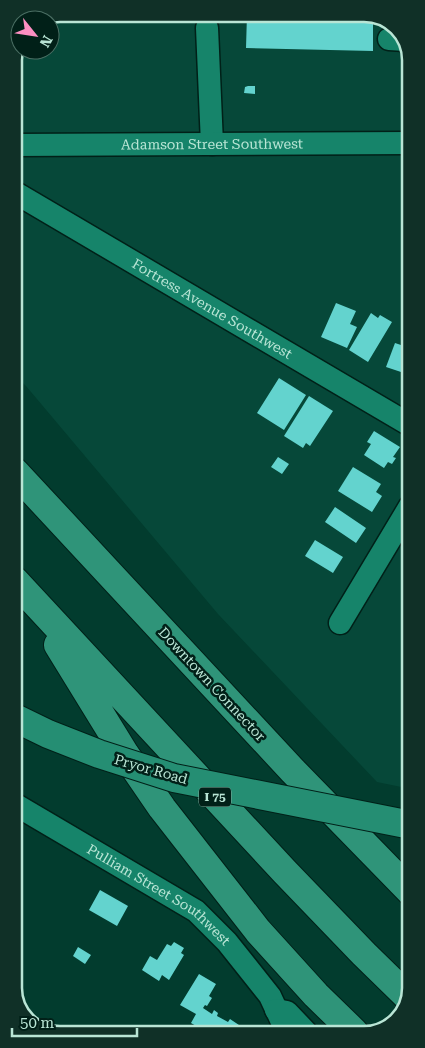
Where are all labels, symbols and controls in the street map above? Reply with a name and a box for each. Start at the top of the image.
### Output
north arrow [10,10,60,60]
text: N [37,33,56,50]
street label: Adamson Street Southwest [121,136,303,152]
street label: Fortress Avenue Southwest [129,255,295,362]
street label: Downtown Connector [155,624,269,744]
street label: Pryor Road [113,751,189,787]
road number: I 75 [199,788,231,806]
street label: Pulliam Street Southwest [84,841,234,949]
scale bar [12,1006,138,1038]
text: 50 m [20,1014,55,1032]

